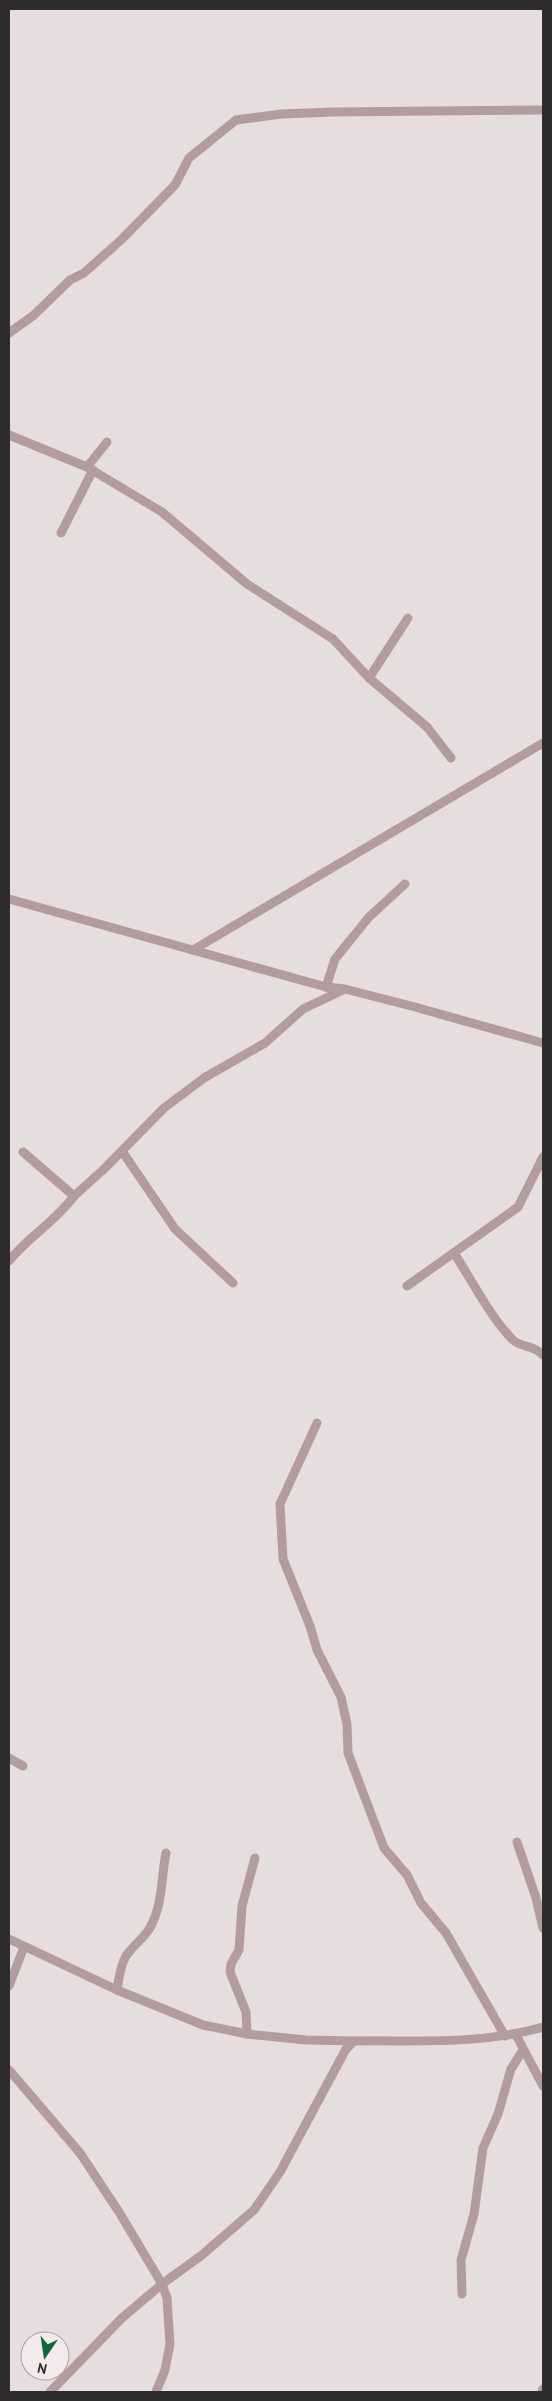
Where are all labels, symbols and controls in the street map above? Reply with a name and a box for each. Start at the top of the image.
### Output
north arrow [20,2331,70,2381]
text: N [36,2359,49,2378]

